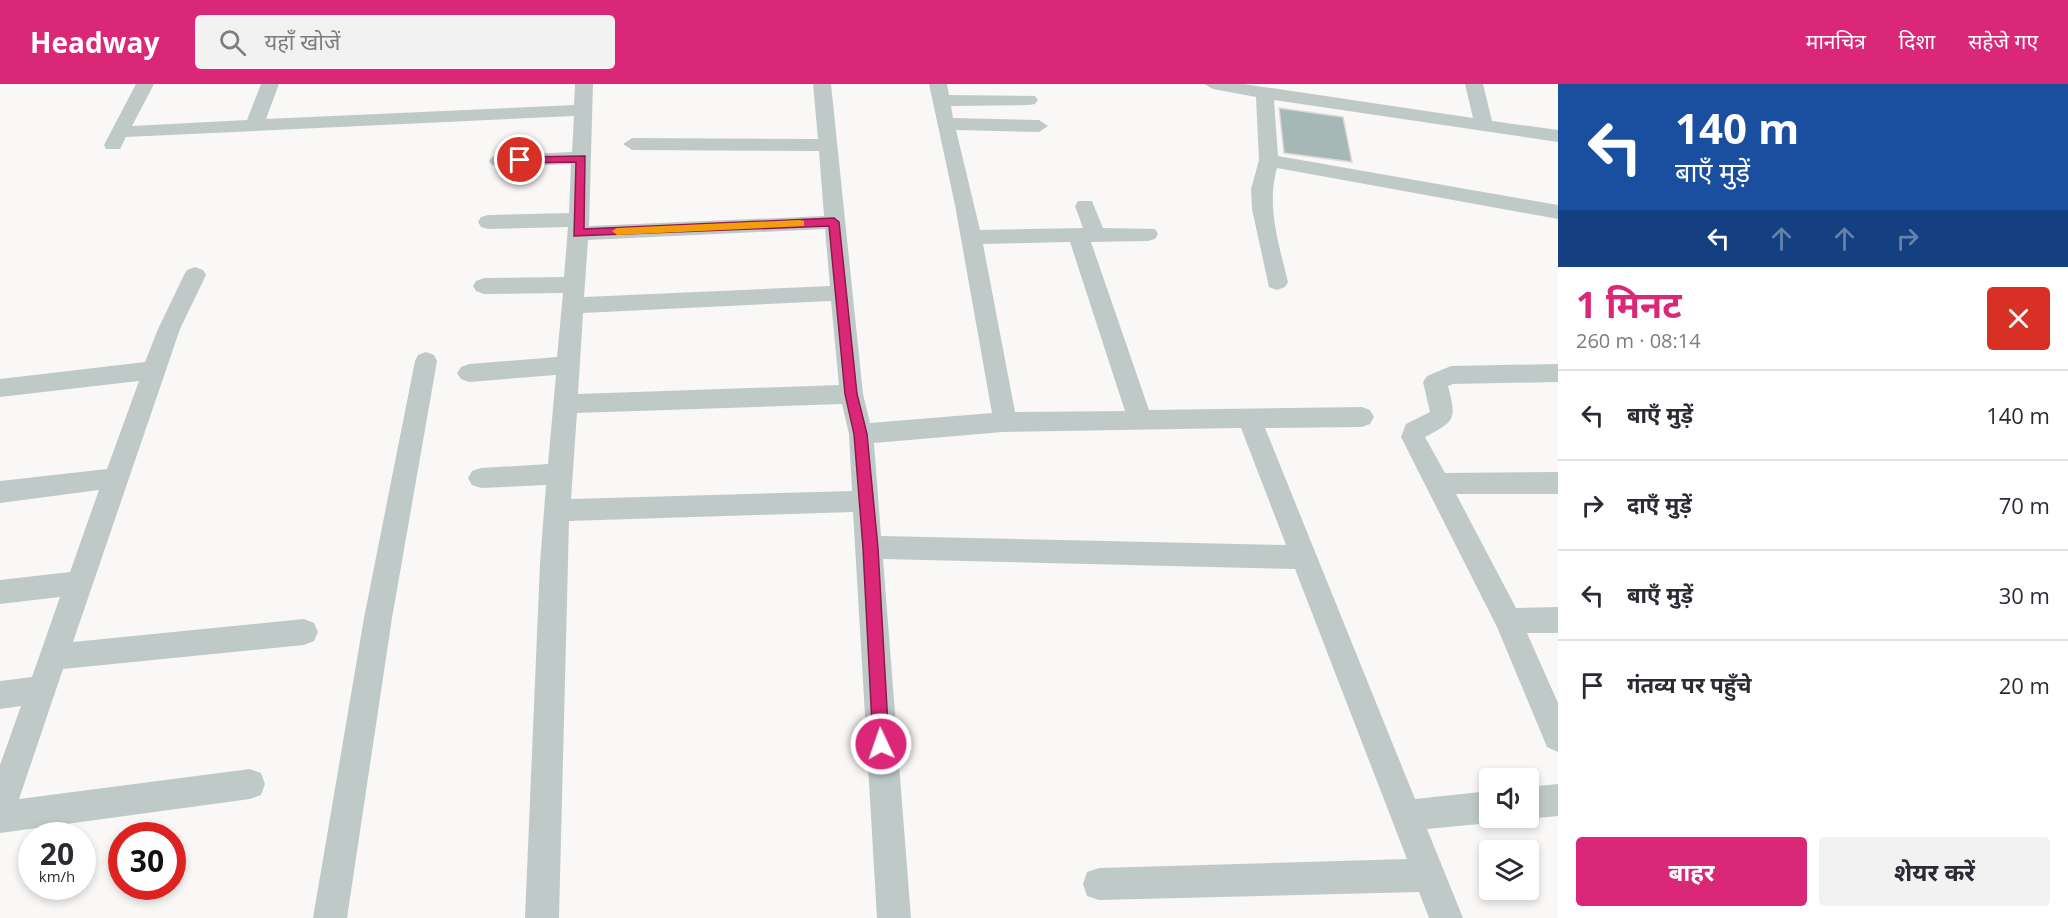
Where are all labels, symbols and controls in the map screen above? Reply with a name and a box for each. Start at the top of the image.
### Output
search box [195,15,615,69]
text: Headway [30,23,159,61]
icon: search [216,26,249,59]
text: यहाँ खोजें [264,26,340,56]
text: मानचित्र [1806,27,1866,55]
text: दिशा [1899,27,1935,55]
text: सहेजे गए [1968,27,2038,55]
text: 140 m [1675,99,1799,156]
icon: left [1576,108,1654,186]
pin [494,134,545,185]
icon: arrive [503,143,536,176]
text: बाएँ मुड़ें [1675,153,1750,190]
icon: left [1702,222,1735,255]
icon: ahead [1765,222,1798,255]
icon: ahead [1828,222,1861,255]
icon: right [1891,222,1924,255]
text: 1 मिनट [1576,280,1682,329]
button: close [1987,287,2050,350]
text: 260 m · 08:14 [1576,327,1701,354]
icon: left [1576,399,1609,432]
text: बाएँ मुड़ें [1627,399,1693,429]
text: 140 m [1986,400,2050,430]
icon: right [1576,489,1609,522]
text: दाएँ मुड़ें [1627,489,1692,519]
text: 70 m [1999,490,2050,520]
icon: left [1576,579,1609,612]
text: बाएँ मुड़ें [1627,579,1693,609]
text: 30 m [1999,580,2050,610]
icon: arrive [1576,669,1609,702]
text: गंतव्य पर पहुँचे [1627,669,1752,699]
text: 20 m [1999,670,2050,700]
position arrow [849,712,913,776]
map controls [1479,768,1539,900]
button: sound [1479,768,1539,828]
speed limit sign: 30 [108,822,186,900]
text: 20 [40,833,74,874]
button: बाहर [1576,837,1807,906]
button: शेयर करें [1819,837,2050,906]
button: layers [1479,840,1539,900]
text: km/h [39,866,75,886]

